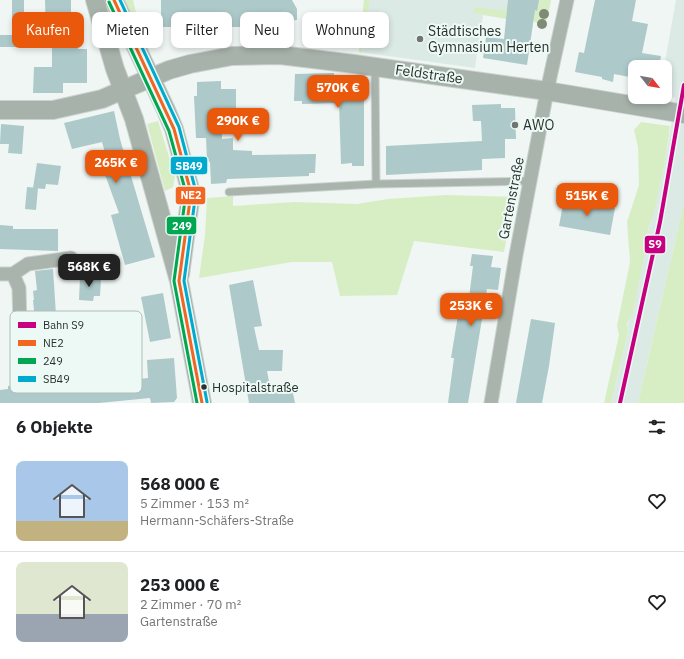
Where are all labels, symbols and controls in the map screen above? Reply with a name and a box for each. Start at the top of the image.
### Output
chip: Kaufen [12,12,84,48]
chip: Mieten [92,12,163,48]
chip: Filter [171,12,232,48]
chip: Neu [240,12,294,48]
chip: Wohnung [302,12,389,48]
place label: Städtisches Gymnasium Herten [428,22,549,56]
marker: Städtisches Gymnasium Herten [415,34,425,44]
street label: Feldstraße [394,60,464,88]
north arrow [628,60,672,104]
map controls [628,60,672,104]
pin: 570K € [305,75,371,109]
text: 570K € [316,79,360,96]
pin: 290K € [205,108,271,142]
text: 290K € [216,112,260,129]
place label: AWO [523,116,554,134]
marker: AWO [510,120,520,130]
pin: 265K € [83,150,149,184]
text: 265K € [94,154,138,171]
street label: Gartenstraße [494,155,528,241]
line badge: SB49 [170,156,208,175]
text: SB49 [175,159,203,173]
pin: 515K € [554,183,620,217]
line badge: NE2 [175,186,206,205]
text: 515K € [565,187,609,204]
text: NE2 [180,188,202,202]
line badge: 249 [166,216,197,235]
text: 249 [172,219,192,233]
line badge: S9 [644,235,666,254]
text: S9 [648,237,662,251]
pin: 568K € [56,254,122,288]
text: 568K € [67,258,111,275]
pin: 253K € [438,293,504,327]
text: 253K € [449,297,493,314]
legend [10,311,142,393]
text: Bahn S9 [43,318,84,332]
text: NE2 [43,336,64,350]
text: 249 [43,354,63,368]
text: SB49 [43,372,70,386]
place label: Hospitalstraße [212,379,299,396]
marker: Hospitalstraße [199,382,209,392]
text: 6 Objekte [16,416,93,438]
icon: filters [646,416,668,438]
text: 568 000 € [140,473,220,495]
icon: home [48,477,96,525]
icon: heart [646,490,668,512]
text: 5 Zimmer · 153 m² [140,495,249,512]
text: Hermann-Schäfers-Straße [140,512,294,529]
text: 253 000 € [140,574,220,596]
icon: home [48,578,96,626]
icon: heart [646,591,668,613]
text: 2 Zimmer · 70 m² [140,596,241,613]
text: Gartenstraße [140,613,218,630]

